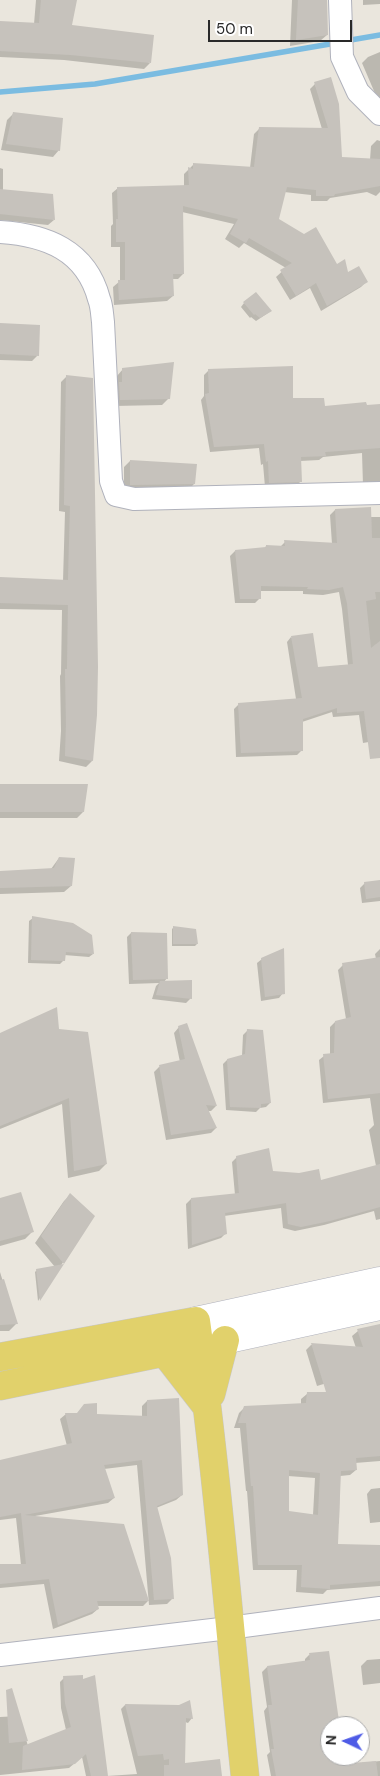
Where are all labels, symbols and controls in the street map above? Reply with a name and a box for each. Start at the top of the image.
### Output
scale bar [210,10,354,42]
text: 50 m [216,19,253,39]
north arrow [320,1716,370,1766]
text: N [322,1735,340,1746]

